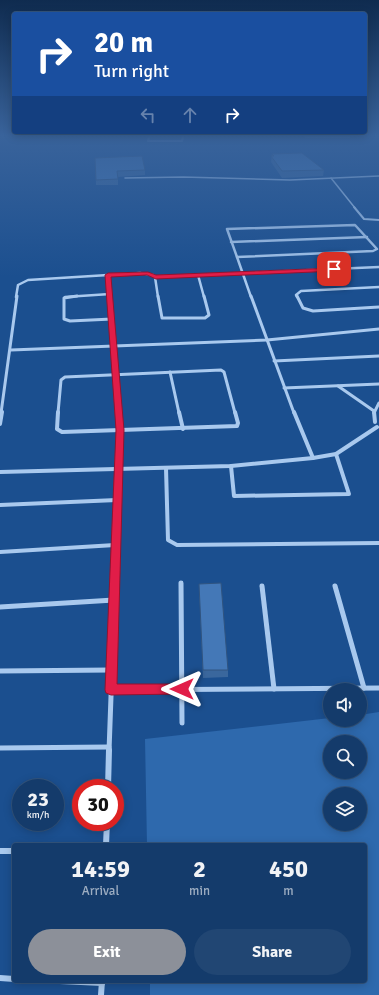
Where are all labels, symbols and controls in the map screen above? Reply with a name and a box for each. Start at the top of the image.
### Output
text: 20 m [94,26,153,60]
icon: right [28,28,80,80]
text: Turn right [94,60,169,82]
icon: left [137,104,159,126]
icon: ahead [179,104,201,126]
icon: right [221,104,243,126]
pin [317,252,351,286]
icon: arrive [323,258,345,280]
position arrow [161,668,203,710]
map controls [323,683,367,831]
button: sound [323,683,367,727]
button: search [323,735,367,779]
speed limit sign: 30 [72,779,124,831]
text: 23 [27,787,49,812]
button: layers [323,787,367,831]
text: km/h [27,809,49,821]
text: 14:59 [71,854,130,884]
text: 2 [193,854,206,884]
text: 450 [269,854,308,884]
text: Arrival [82,883,119,899]
text: min [189,883,210,899]
text: m [283,883,294,899]
button: Exit [28,929,186,975]
button: Share [194,929,351,975]

